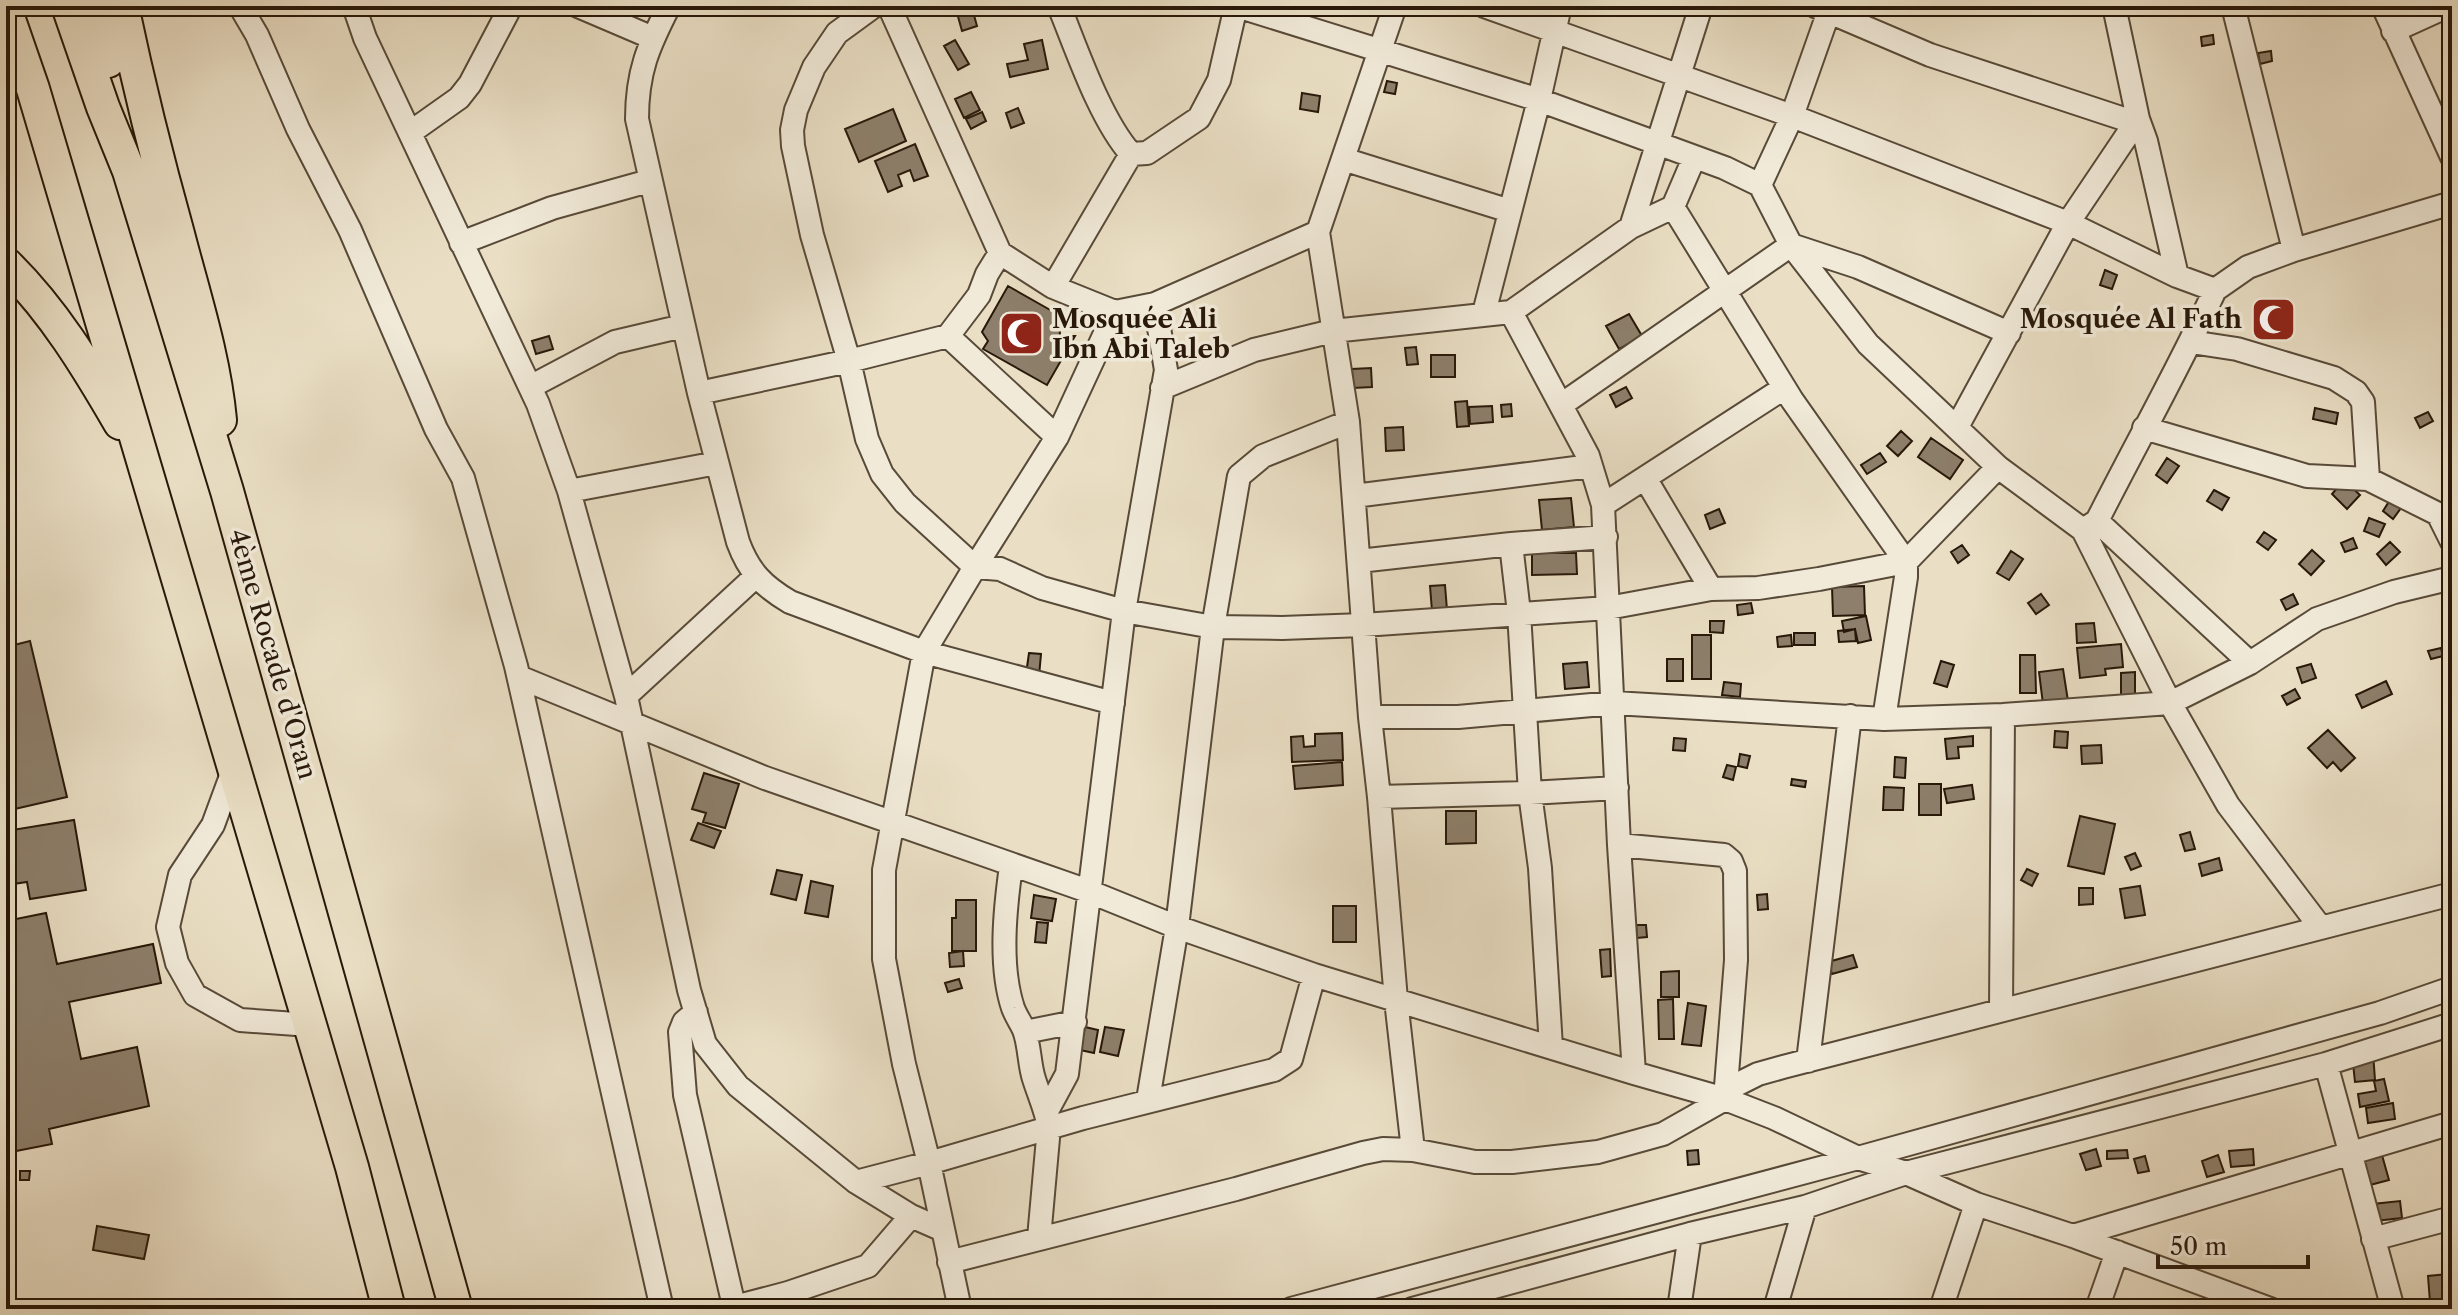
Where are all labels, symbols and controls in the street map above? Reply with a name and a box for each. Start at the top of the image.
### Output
mosque icon: Mosquée Al Fath [2249,295,2297,343]
place label: Mosquée Ali Ibn Abi Taleb [1052,303,1230,365]
place label: Mosquée Al Fath [2020,303,2242,335]
mosque icon: Mosquée Ali Ibn Abi Taleb [997,310,1045,358]
street label: 4ème Rocade d'Oran [222,525,324,783]
scale bar [2158,1219,2308,1269]
text: 50 m [2170,1232,2227,1261]

